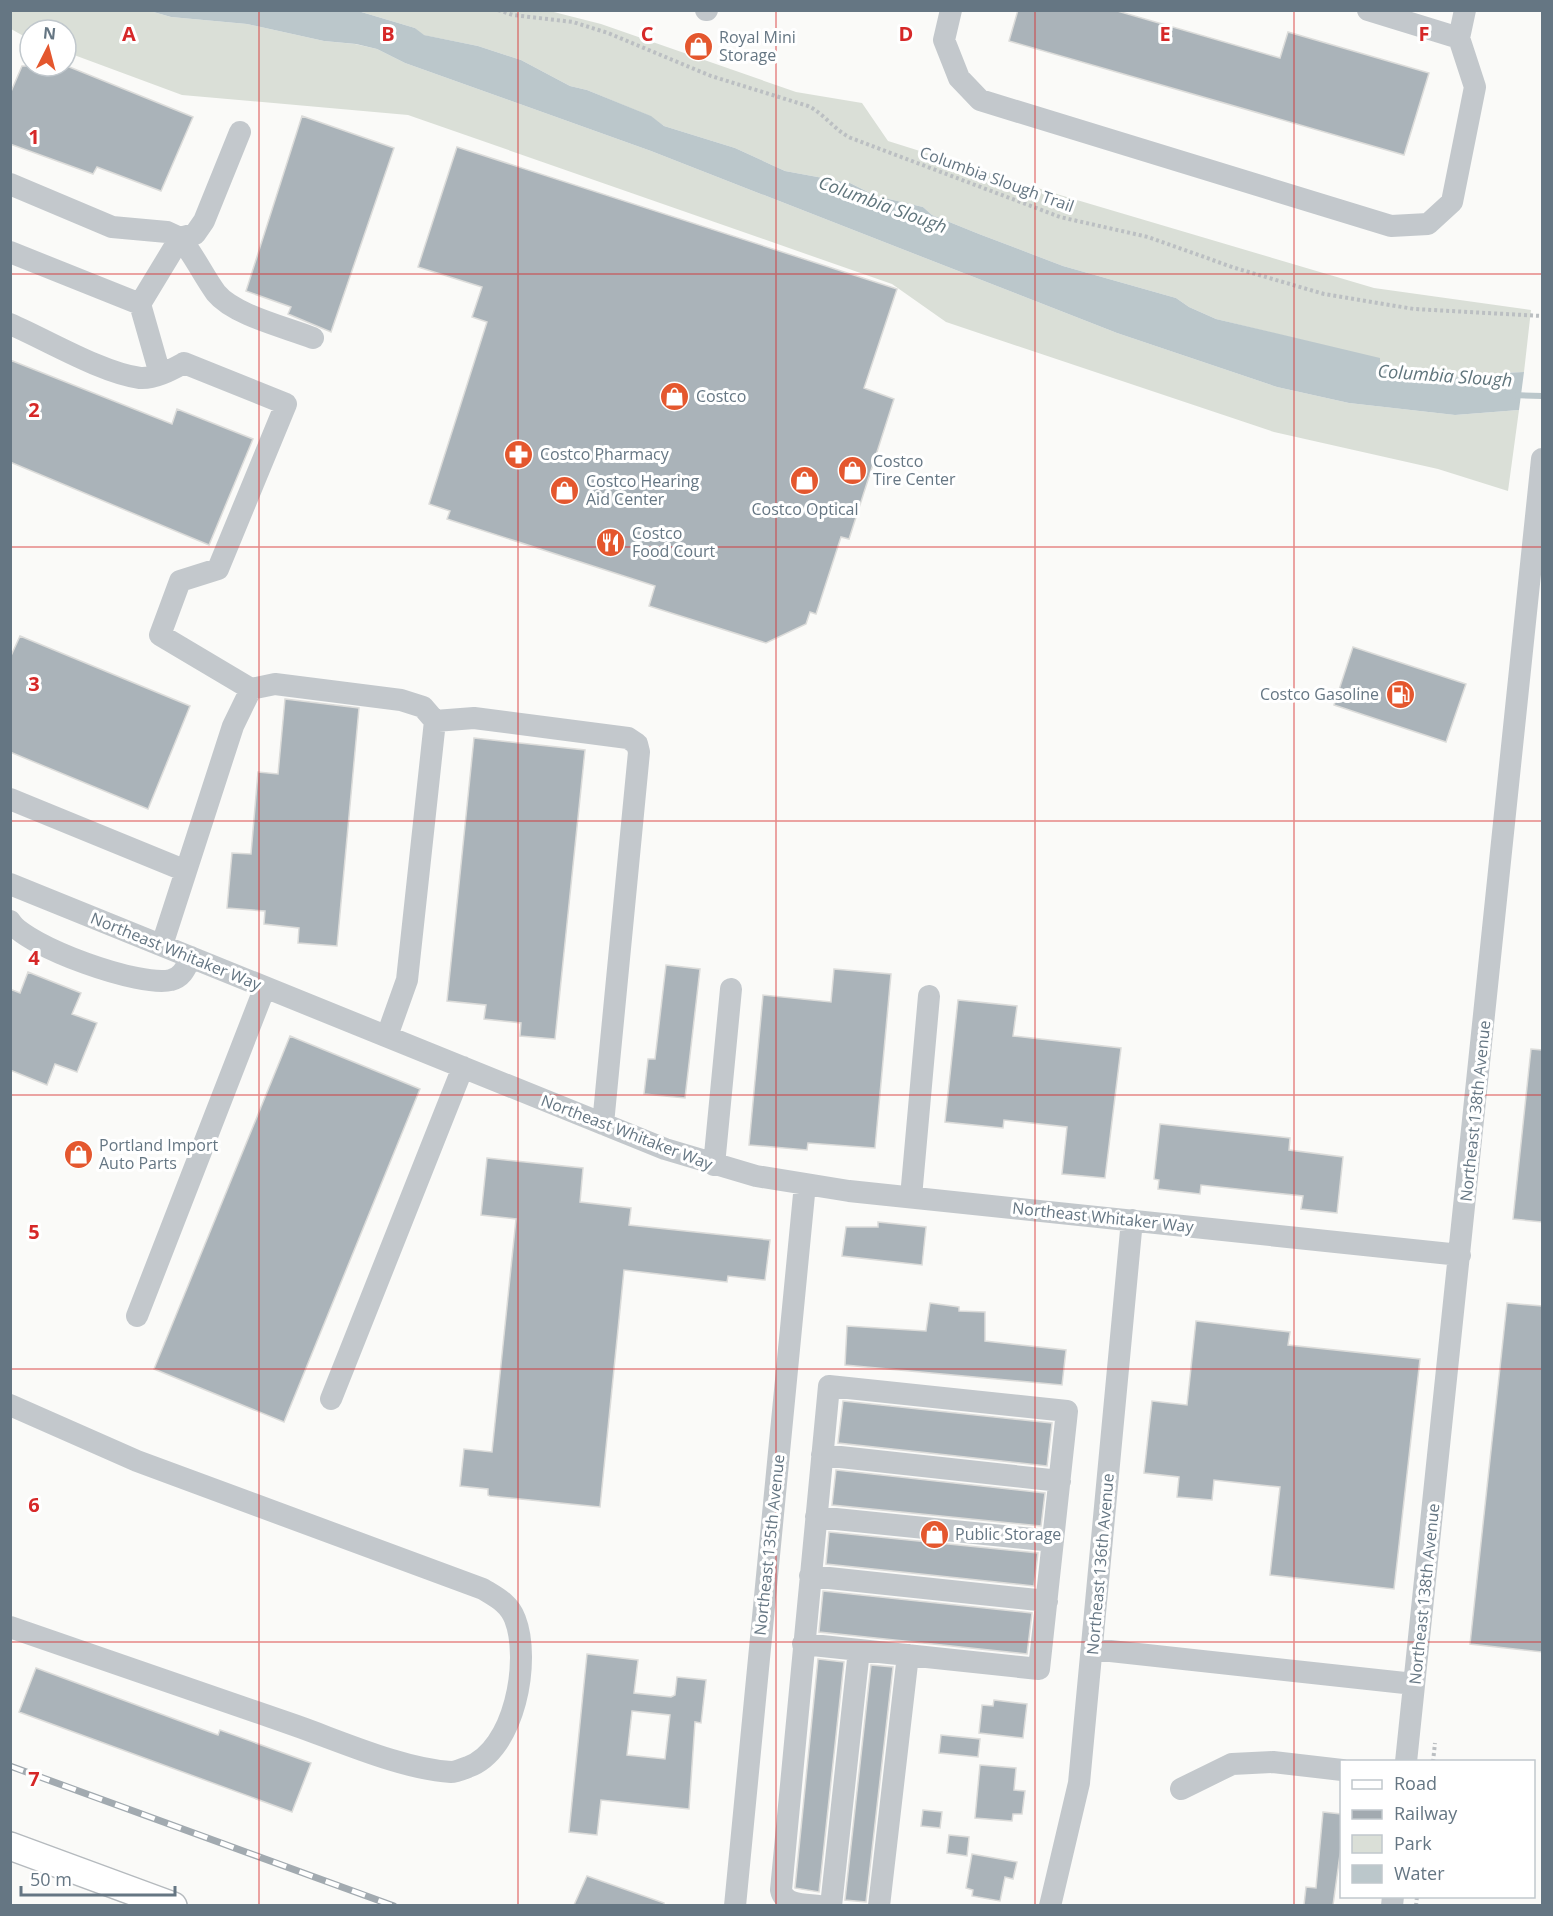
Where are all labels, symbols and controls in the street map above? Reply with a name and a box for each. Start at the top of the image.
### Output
north arrow [18,18,78,78]
text: A [122,20,136,47]
text: B [381,20,395,47]
text: C [641,20,654,47]
text: D [899,20,913,47]
text: E [1159,20,1171,47]
text: F [1419,20,1429,47]
text: N [42,21,57,45]
place label: Royal Mini Storage [719,26,796,66]
shop icon: Royal Mini Storage [682,30,714,62]
text: 1 [28,123,40,150]
street label: Columbia Slough Trail [917,141,1077,217]
water label: Columbia Slough [815,170,951,238]
water label: Columbia Slough [1377,358,1513,392]
shop icon: Costco [659,380,691,412]
place label: Costco [696,385,746,407]
text: 2 [28,396,40,423]
pharmacy icon: Costco Pharmacy [503,438,535,470]
place label: Costco Pharmacy [540,443,670,465]
place label: Costco Tire Center [873,450,956,490]
shop icon: Costco Tire Center [836,454,868,486]
shop icon: Costco Optical [789,465,821,497]
place label: Costco Hearing Aid Center [586,470,700,510]
shop icon: Costco Hearing Aid Center [549,474,581,506]
place label: Costco Optical [751,498,859,520]
place label: Costco Food Court [632,522,716,562]
restaurant icon: Costco Food Court [595,526,627,558]
text: 3 [28,670,40,697]
fuel station icon: Costco Gasoline [1384,678,1416,710]
place label: Costco Gasoline [1260,683,1379,705]
street label: Northeast Whitaker Way [87,907,265,996]
text: 4 [28,944,40,971]
street label: Northeast 138th Avenue [1455,1019,1495,1203]
street label: Northeast Whitaker Way [538,1089,717,1175]
place label: Portland Import Auto Parts [99,1134,218,1174]
shop icon: Portland Import Auto Parts [62,1138,94,1170]
street label: Northeast Whitaker Way [1011,1197,1196,1238]
text: 5 [28,1218,40,1245]
street label: Northeast 135th Avenue [749,1453,789,1637]
street label: Northeast 136th Avenue [1081,1472,1119,1656]
text: 6 [28,1491,40,1518]
street label: Northeast 138th Avenue [1404,1502,1444,1686]
shop icon: Public Storage [918,1518,950,1550]
place label: Public Storage [955,1523,1061,1545]
legend [1340,1760,1535,1898]
text: 7 [28,1765,40,1792]
text: Road [1394,1771,1437,1795]
text: Railway [1394,1801,1458,1825]
text: Park [1394,1831,1432,1855]
scale bar [21,1859,176,1897]
text: Water [1394,1861,1445,1885]
text: 50 m [30,1867,72,1891]

